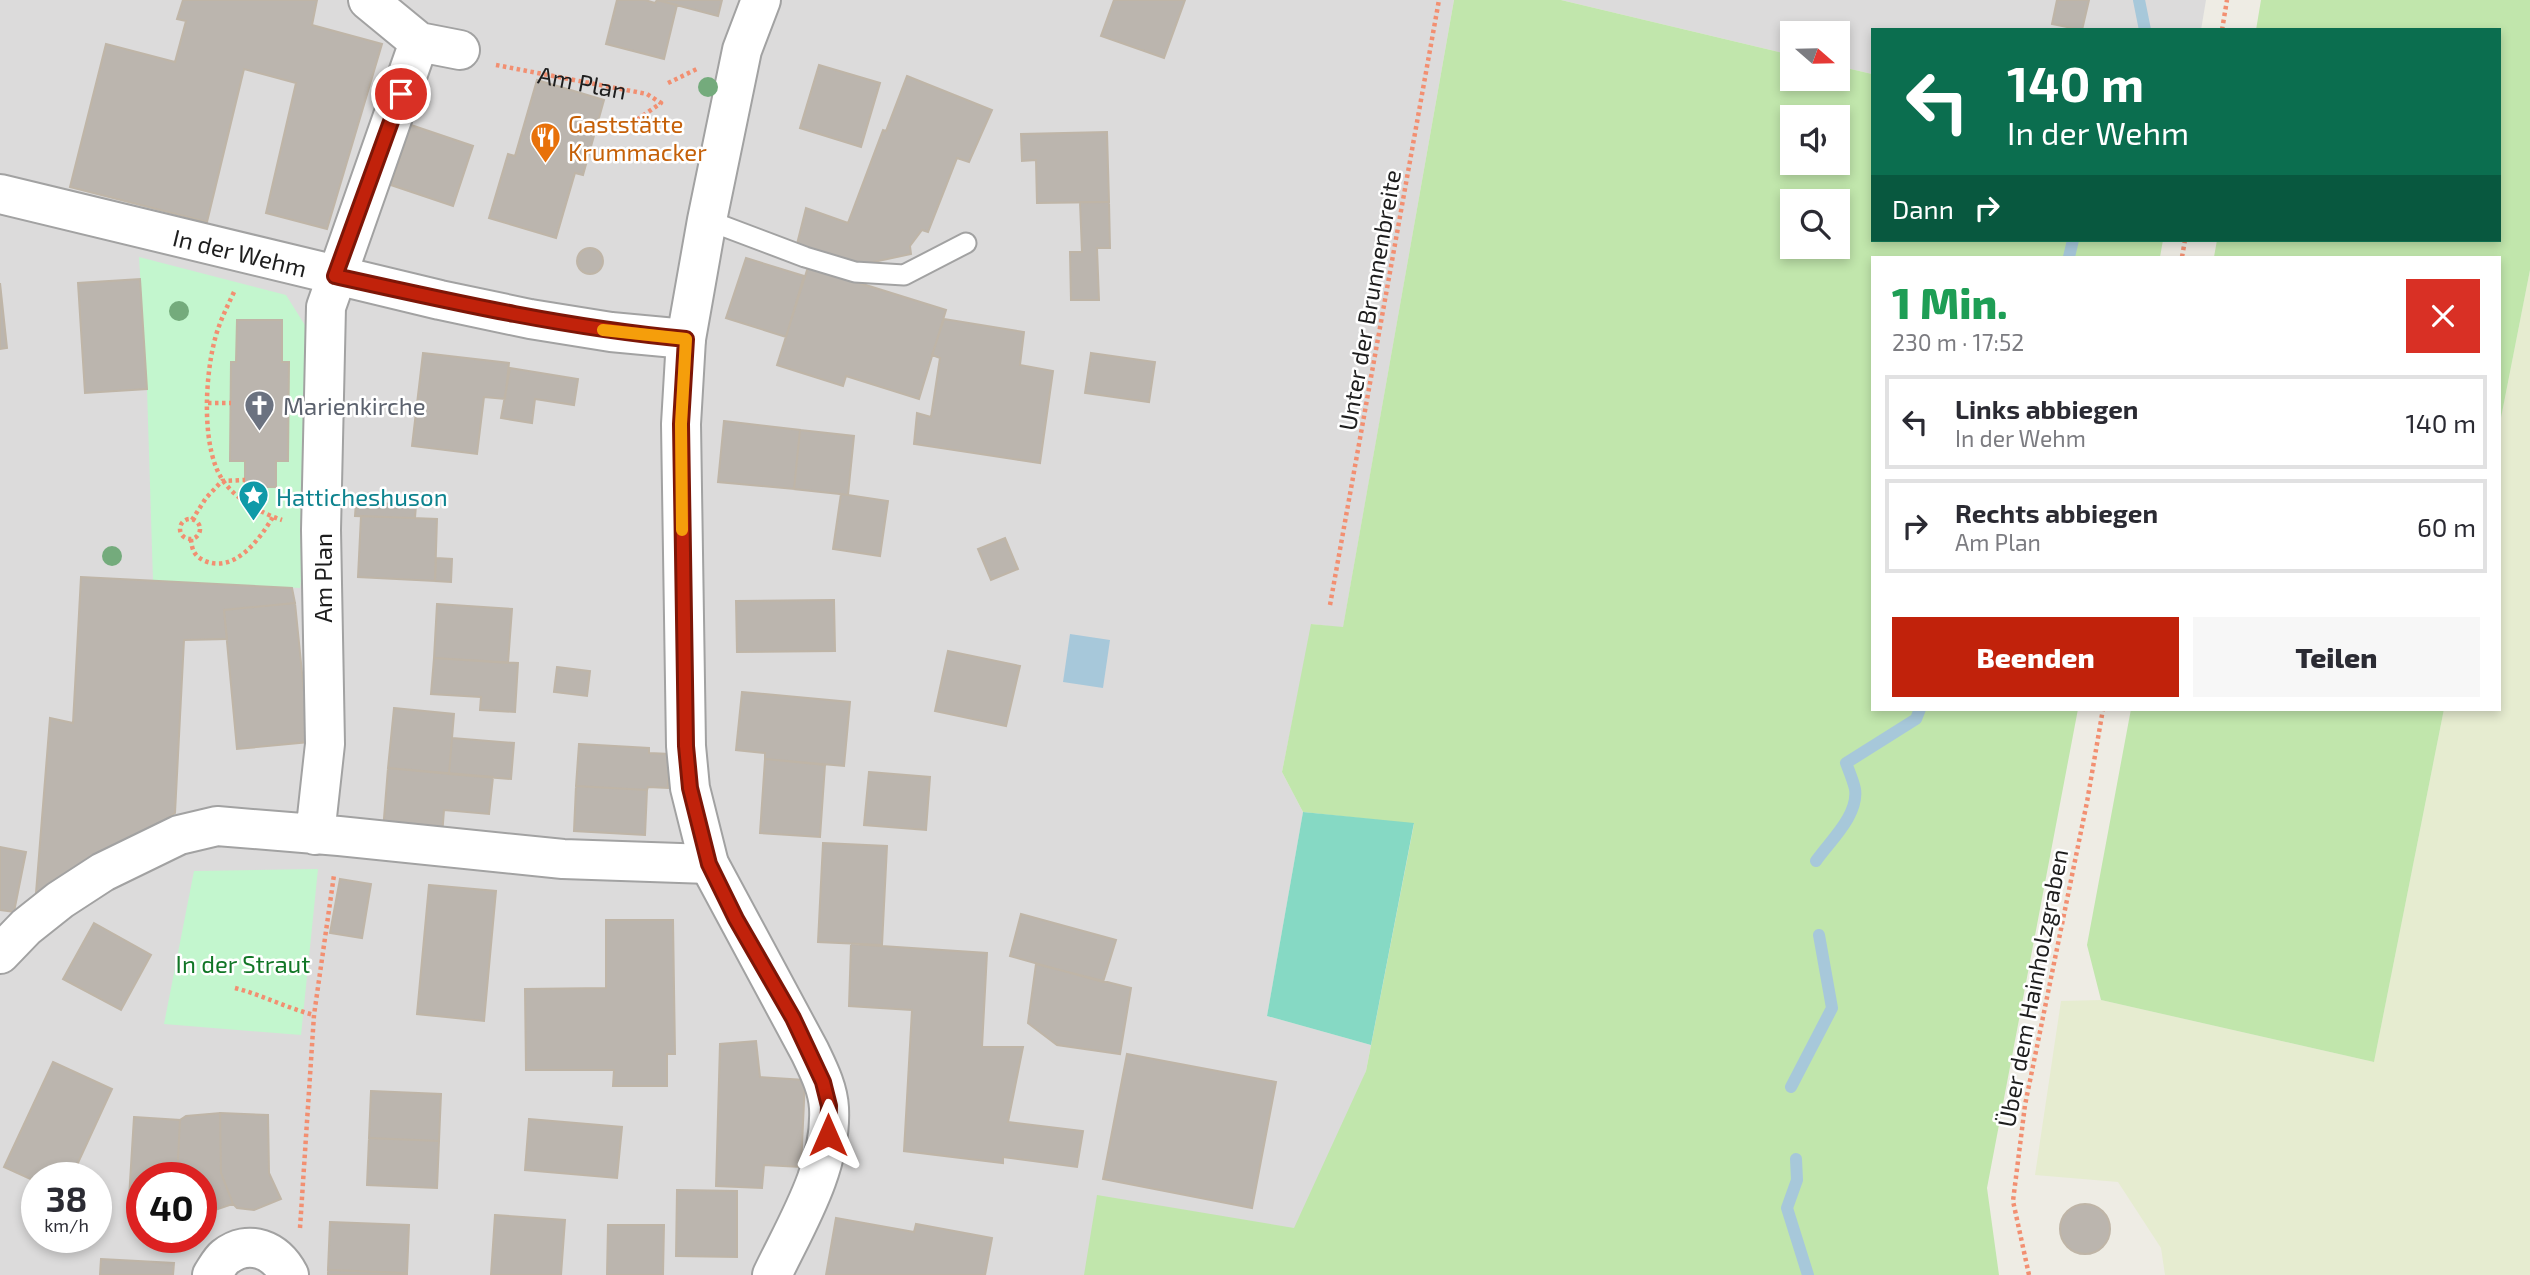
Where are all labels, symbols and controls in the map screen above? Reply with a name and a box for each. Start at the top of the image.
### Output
north arrow [1780,21,1850,91]
map controls [1780,21,1850,259]
text: 140 m [2007,53,2144,112]
icon: left [1892,56,1983,147]
street label: Am Plan [536,59,629,104]
pin [371,64,431,124]
icon: arrive [382,75,420,113]
button: sound [1780,105,1850,175]
place label: Gaststätte Krummacker [568,109,707,166]
text: In der Wehm [2007,113,2189,151]
restaurant icon: Gaststätte Krummacker [528,120,562,164]
street label: Unter der Brunnenbreite [1332,167,1406,433]
button: search [1780,189,1850,259]
icon: right [1968,189,2006,227]
text: Dann [1892,193,1954,224]
street label: In der Wehm [170,222,310,282]
text: 1 Min. [1892,277,2008,327]
button: close [2406,279,2480,353]
text: 230 m · 17:52 [1892,328,2024,356]
church icon: Marienkirche [243,388,277,432]
place label: Marienkirche [283,391,426,420]
text: Links abbiegen [1955,393,2139,424]
icon: left [1896,403,1934,441]
text: 140 m [2405,407,2476,438]
text: In der Wehm [1955,424,2086,452]
place icon: Hatticheshuson [236,479,270,523]
place label: Hatticheshuson [276,482,448,511]
text: Rechts abbiegen [1955,497,2158,528]
icon: right [1896,507,1934,545]
text: 60 m [2417,511,2476,542]
text: Am Plan [1955,528,2041,556]
street label: Am Plan [308,533,337,623]
button: Beenden [1892,617,2179,697]
button: Teilen [2193,617,2480,697]
street label: Über dem Hainholzgraben [1991,846,2073,1130]
park label: In der Straut [176,949,310,978]
position arrow [791,1098,865,1172]
speed limit sign: 40 [126,1162,217,1253]
text: 38 [46,1177,87,1219]
text: km/h [44,1214,89,1236]

